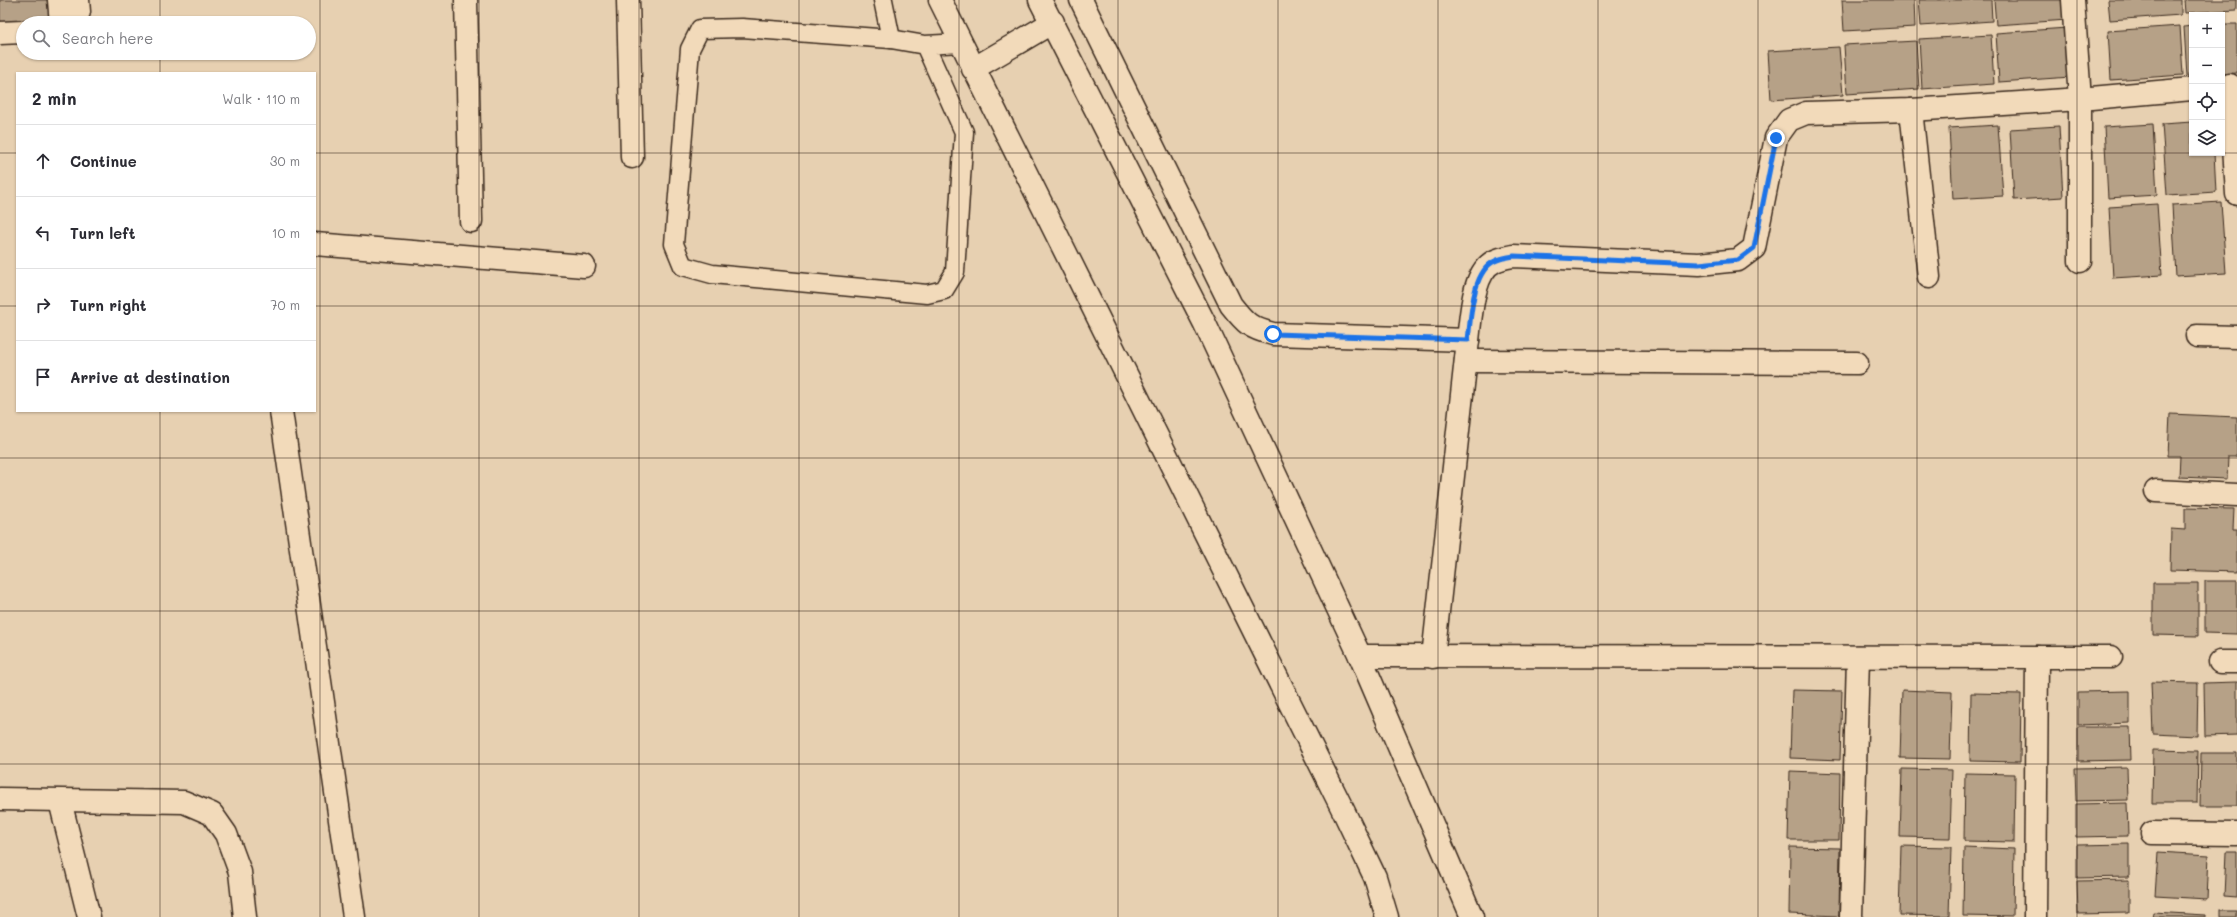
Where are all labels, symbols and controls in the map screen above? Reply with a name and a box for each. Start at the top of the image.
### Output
map controls [2189,12,2225,156]
button: + [2189,12,2225,48]
search box [16,16,316,60]
icon: search [30,27,52,49]
text: Search here [62,28,153,48]
button: − [2189,48,2225,84]
button: locate [2189,84,2225,120]
text: 2 min [32,87,77,109]
text: Walk · 110 m [222,90,300,107]
button: layers [2189,120,2225,156]
route end [1767,129,1785,147]
icon: ahead [32,150,54,172]
text: Continue [70,151,137,171]
text: 30 m [270,152,300,169]
icon: left [32,222,54,244]
text: Turn left [70,223,135,243]
text: 10 m [272,224,300,241]
icon: right [32,294,54,316]
text: Turn right [70,295,147,315]
text: 70 m [270,296,300,313]
route start [1264,325,1282,343]
icon: arrive [32,366,54,388]
text: Arrive at destination [70,367,230,387]

